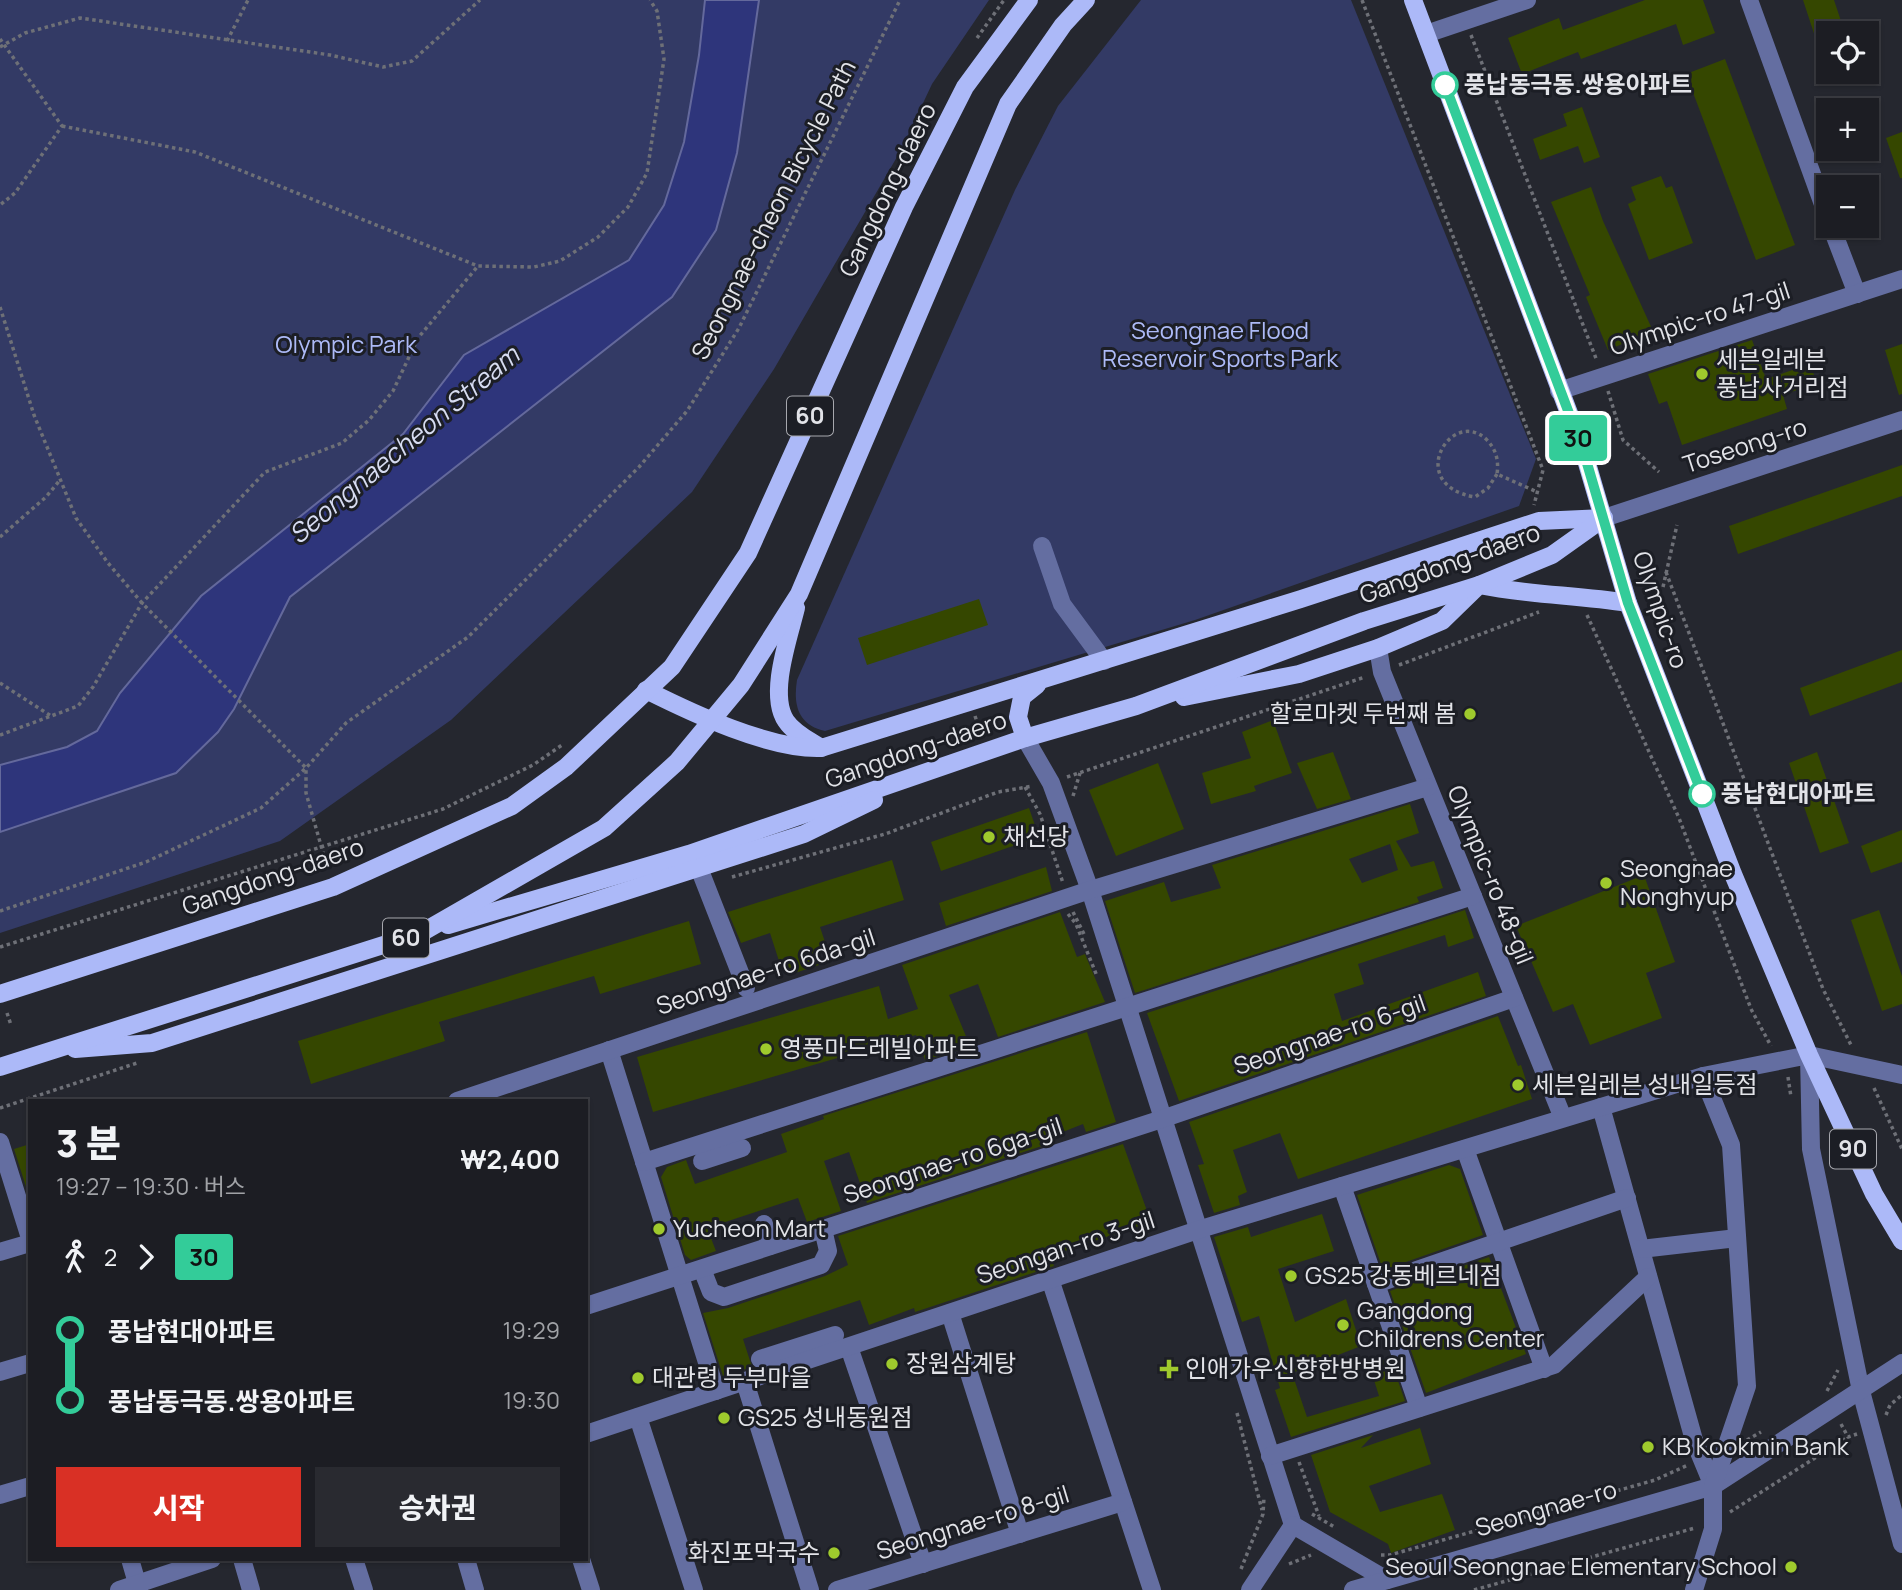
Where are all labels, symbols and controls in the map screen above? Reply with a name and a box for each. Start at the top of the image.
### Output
map controls [1816,21,1879,238]
button: locate [1816,21,1879,84]
street label: Seongnae-cheon Bicycle Path [683,54,863,365]
place label: 풍납동극동.쌍용아파트 [1464,67,1692,100]
marker: 풍납동극동.쌍용아파트 [1432,72,1458,98]
street label: Gangdong-daero [830,97,943,282]
button: + [1816,98,1879,161]
button: − [1816,175,1879,238]
street label: Olympic-ro 47-gil [1605,273,1794,362]
park label: Seongnae Flood Reservoir Sports Park [1102,313,1339,374]
park label: Olympic Park [275,327,418,360]
water label: Seongnaecheon Stream [280,336,528,551]
place label: 세븐일레븐 풍납사거리점 [1716,342,1848,403]
marker: 세븐일레븐 풍납사거리점 [1694,366,1710,382]
road number: 60 [787,396,833,436]
street label: Toseong-ro [1678,409,1811,480]
line badge: 30 [1546,415,1610,461]
text: 30 [1563,421,1593,454]
street label: Gangdong-daero [1355,515,1544,611]
street label: Olympic-ro [1626,547,1697,672]
place label: 할로마켓 두번째 봄 [1270,696,1456,729]
street label: Gangdong-daero [820,702,1011,795]
marker: 할로마켓 두번째 봄 [1462,706,1478,722]
place label: 풍납현대아파트 [1721,776,1876,809]
street label: Olympic-ro 48-gil [1440,780,1542,969]
marker: 풍납현대아파트 [1689,781,1715,807]
place label: 채선당 [1003,819,1069,852]
street label: Gangdong-daero [177,829,368,922]
marker: 채선당 [981,829,997,845]
place label: Seongnae Nonghyup [1620,851,1734,912]
marker: Seongnae Nonghyup [1598,875,1614,891]
road number: 60 [383,918,429,958]
street label: Seongnae-ro 6da-gil [652,920,879,1022]
street label: Seongnae-ro 6-gil [1229,985,1430,1082]
place label: 영풍마드레빌아파트 [780,1031,979,1064]
marker: 영풍마드레빌아파트 [758,1041,774,1057]
place label: 세븐일레븐 성내일등점 [1532,1067,1758,1100]
marker: 세븐일레븐 성내일등점 [1510,1077,1526,1093]
street label: Seongnae-ro 6ga-gil [839,1109,1066,1211]
text: 3 분 [56,1116,121,1168]
road number: 90 [1830,1130,1876,1168]
text: ₩2,400 [460,1141,560,1177]
text: 19:27 – 19:30 · 버스 [56,1170,246,1202]
street label: Seongan-ro 3-gil [972,1202,1159,1291]
place label: Yucheon Mart [673,1211,826,1244]
marker: Yucheon Mart [651,1221,667,1237]
icon: walk [56,1238,94,1276]
icon: forward [127,1238,165,1276]
text: 30 [189,1240,219,1273]
text: 2 [104,1241,117,1273]
place label: GS25 강동베르네점 [1305,1258,1502,1291]
marker: GS25 강동베르네점 [1283,1268,1299,1284]
place label: Gangdong Childrens Center [1357,1293,1545,1354]
text: 풍납현대아파트 [108,1313,275,1349]
text: 19:29 [503,1314,560,1346]
marker: Gangdong Childrens Center [1335,1317,1351,1333]
place label: 장원삼계탕 [906,1346,1016,1379]
place label: 인애가우신향한방병원 [1185,1351,1406,1384]
marker: 장원삼계탕 [884,1356,900,1372]
marker: 인애가우신향한방병원 [1159,1359,1179,1379]
place label: 대관령 두부마을 [652,1360,811,1393]
marker: 대관령 두부마을 [630,1370,646,1386]
text: 풍납동극동.쌍용아파트 [108,1383,355,1419]
text: 19:30 [503,1384,560,1416]
place label: GS25 성내동원점 [738,1400,912,1433]
marker: GS25 성내동원점 [716,1410,732,1426]
place label: KB Kookmin Bank [1662,1429,1850,1462]
marker: KB Kookmin Bank [1640,1439,1656,1455]
button: 시작 [56,1467,301,1547]
button: 승차권 [315,1467,560,1547]
street label: Seongnae-ro [1471,1472,1620,1544]
street label: Seongnae-ro 8-gil [872,1477,1073,1567]
place label: 화진포막국수 [688,1535,820,1568]
marker: 화진포막국수 [826,1545,842,1561]
place label: Seoul Seongnae Elementary School [1385,1549,1777,1582]
marker: Seoul Seongnae Elementary School [1783,1559,1799,1575]

